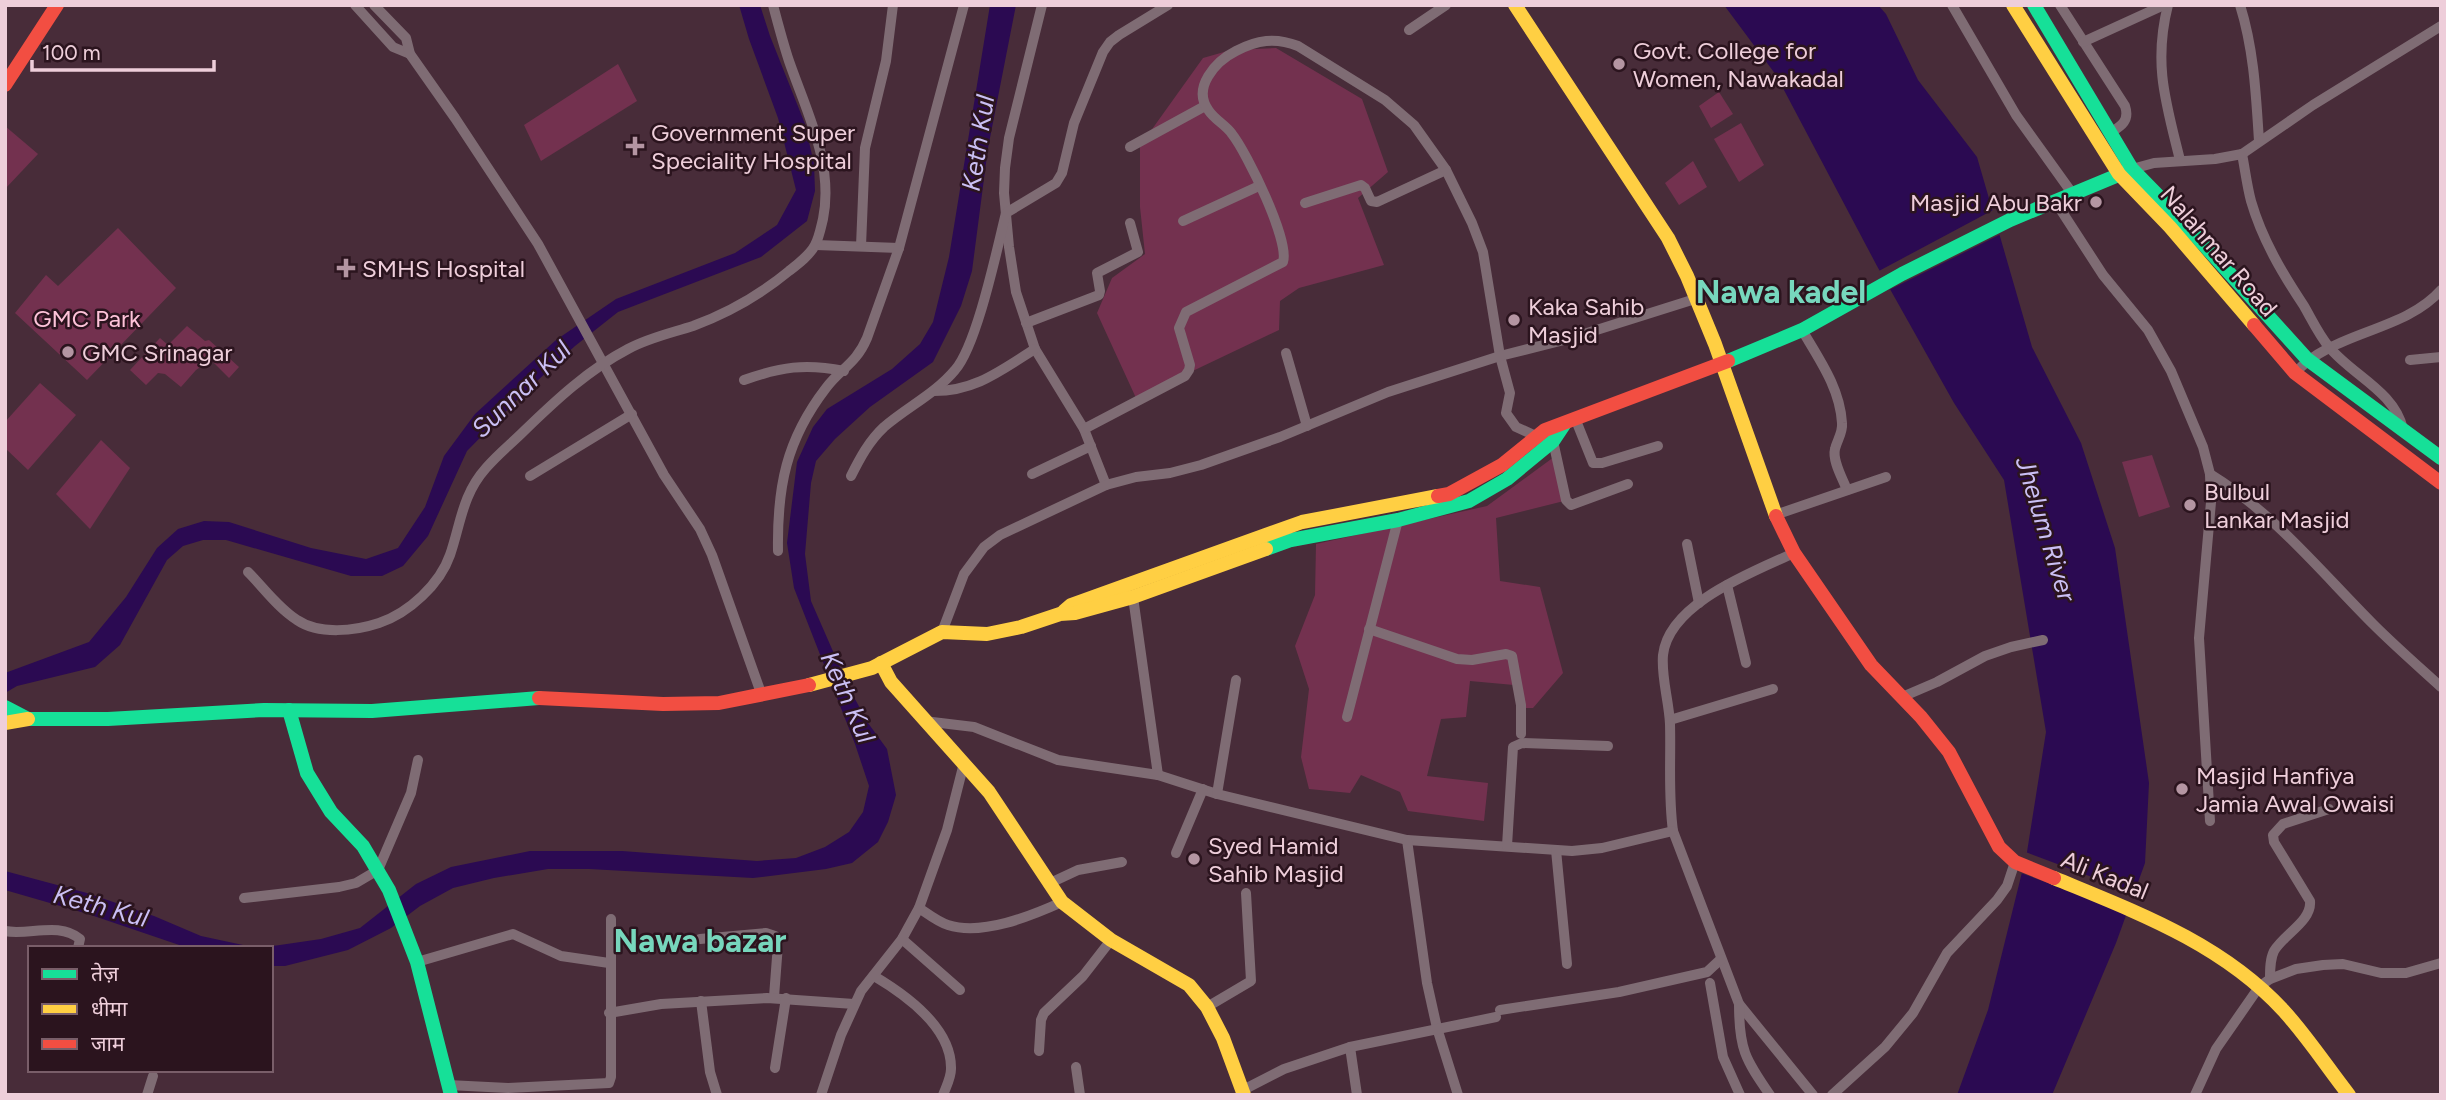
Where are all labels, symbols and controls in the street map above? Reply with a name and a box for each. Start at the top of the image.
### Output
scale bar [32,28,214,72]
place label: Govt. College for Women, Nawakadal [1633,36,1844,93]
text: 100 m [42,40,101,65]
marker: Govt. College for Women, Nawakadal [1611,56,1627,72]
water label: Keth Kul [955,92,1001,193]
place label: Government Super Speciality Hospital [651,118,855,175]
marker: Government Super Speciality Hospital [625,136,645,156]
street label: Nalahmar Road [2154,180,2284,322]
place label: Masjid Abu Bakr [1910,188,2082,217]
marker: Masjid Abu Bakr [2088,194,2104,210]
place label: SMHS Hospital [362,254,525,283]
marker: SMHS Hospital [336,258,356,278]
district label: Nawa kadel [1696,273,1866,311]
place label: Kaka Sahib Masjid [1528,292,1644,349]
park label: GMC Park [33,304,141,333]
marker: Kaka Sahib Masjid [1506,312,1522,328]
water label: Sunnar Kul [465,334,578,444]
place label: GMC Srinagar [82,338,232,367]
marker: GMC Srinagar [60,344,76,360]
water label: Jhelum River [2009,452,2084,606]
place label: Bulbul Lankar Masjid [2204,477,2350,534]
marker: Bulbul Lankar Masjid [2182,497,2198,513]
water label: Keth Kul [814,646,882,748]
place label: Masjid Hanfiya Jamia Awal Owaisi [2196,761,2394,818]
marker: Masjid Hanfiya Jamia Awal Owaisi [2174,781,2190,797]
place label: Syed Hamid Sahib Masjid [1208,831,1344,888]
street label: Ali Kadal [2057,844,2153,906]
marker: Syed Hamid Sahib Masjid [1186,851,1202,867]
water label: Keth Kul [50,878,152,934]
district label: Nawa bazar [614,922,786,960]
legend [28,946,273,1072]
text: तेज़ [91,961,119,986]
text: धीमा [91,996,128,1021]
text: जाम [91,1031,125,1056]

